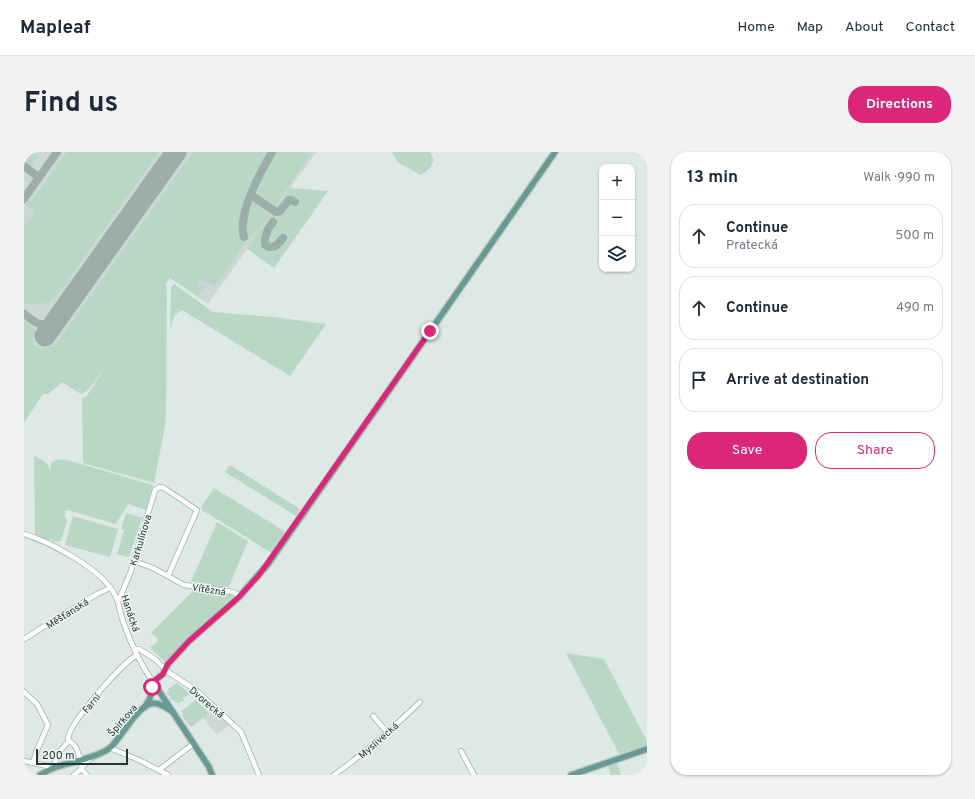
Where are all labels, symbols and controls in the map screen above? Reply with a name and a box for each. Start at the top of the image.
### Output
text: Mapleaf [20,16,91,40]
text: Home [738,19,775,36]
text: Map [797,19,823,36]
text: About [845,19,884,36]
text: Contact [906,19,955,36]
text: Find us [24,86,118,122]
button: Directions [848,86,951,123]
map controls [599,164,635,272]
button: + [599,164,635,200]
text: 13 min [687,167,738,189]
text: Walk · 990 m [863,170,935,186]
button: − [599,200,635,236]
text: Continue [726,219,788,238]
icon: ahead [688,225,710,247]
text: 500 m [895,228,934,244]
button: layers [599,236,635,272]
text: Pratecká [726,238,778,254]
icon: ahead [688,297,710,319]
text: Continue [726,299,788,318]
text: 490 m [896,300,934,316]
route end [421,322,439,340]
icon: arrive [688,369,710,391]
text: Arrive at destination [726,371,869,390]
button: Save [687,432,807,469]
button: Share [815,432,935,469]
street label: Karkulínova [127,513,155,568]
street label: Vítězná [191,581,227,600]
street label: Hanácká [117,593,142,634]
street label: Měšťanská [44,596,92,633]
route start [143,678,161,696]
street label: Dvorecká [186,684,226,722]
street label: Farní [80,690,105,717]
street label: Špirkova [106,702,141,740]
street label: Myslivecká [356,720,402,762]
scale bar [36,747,128,766]
text: 200 m [42,749,75,763]

